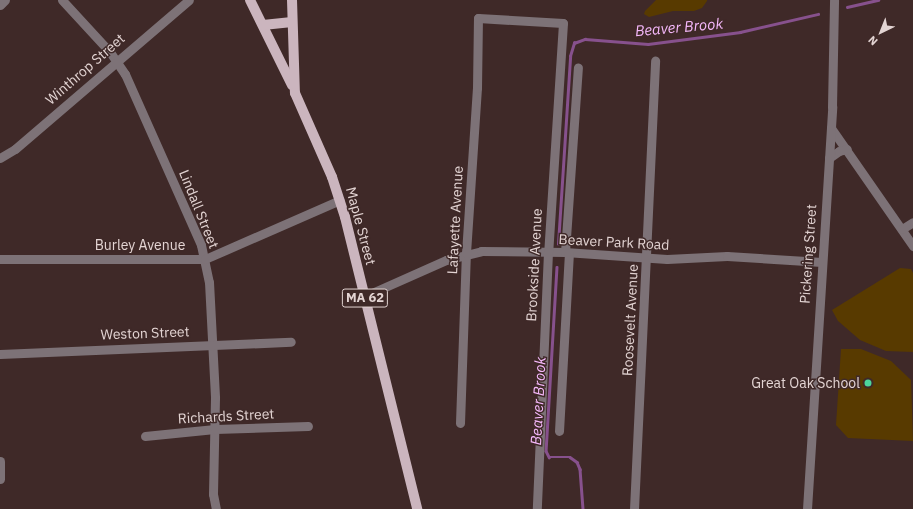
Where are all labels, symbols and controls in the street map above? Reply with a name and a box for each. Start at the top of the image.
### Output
north arrow [861,12,901,52]
water label: Beaver Brook [634,14,724,40]
street label: Winthrop Street [42,30,128,108]
text: N [865,33,881,49]
street label: Lafayette Avenue [444,165,466,275]
street label: Lindall Street [176,167,222,251]
street label: Maple Street [343,185,379,267]
street label: Pickering Street [796,204,820,304]
street label: Brookside Avenue [523,208,545,322]
street label: Beaver Park Road [558,231,670,253]
street label: Burley Avenue [95,237,185,253]
street label: Roosevelt Avenue [619,264,641,376]
road number: MA 62 [341,287,389,309]
street label: Weston Street [100,323,190,343]
water label: Beaver Brook [527,356,549,446]
place label: Great Oak School [751,375,860,391]
marker: Great Oak School [863,378,873,388]
street label: Richards Street [177,405,275,427]

